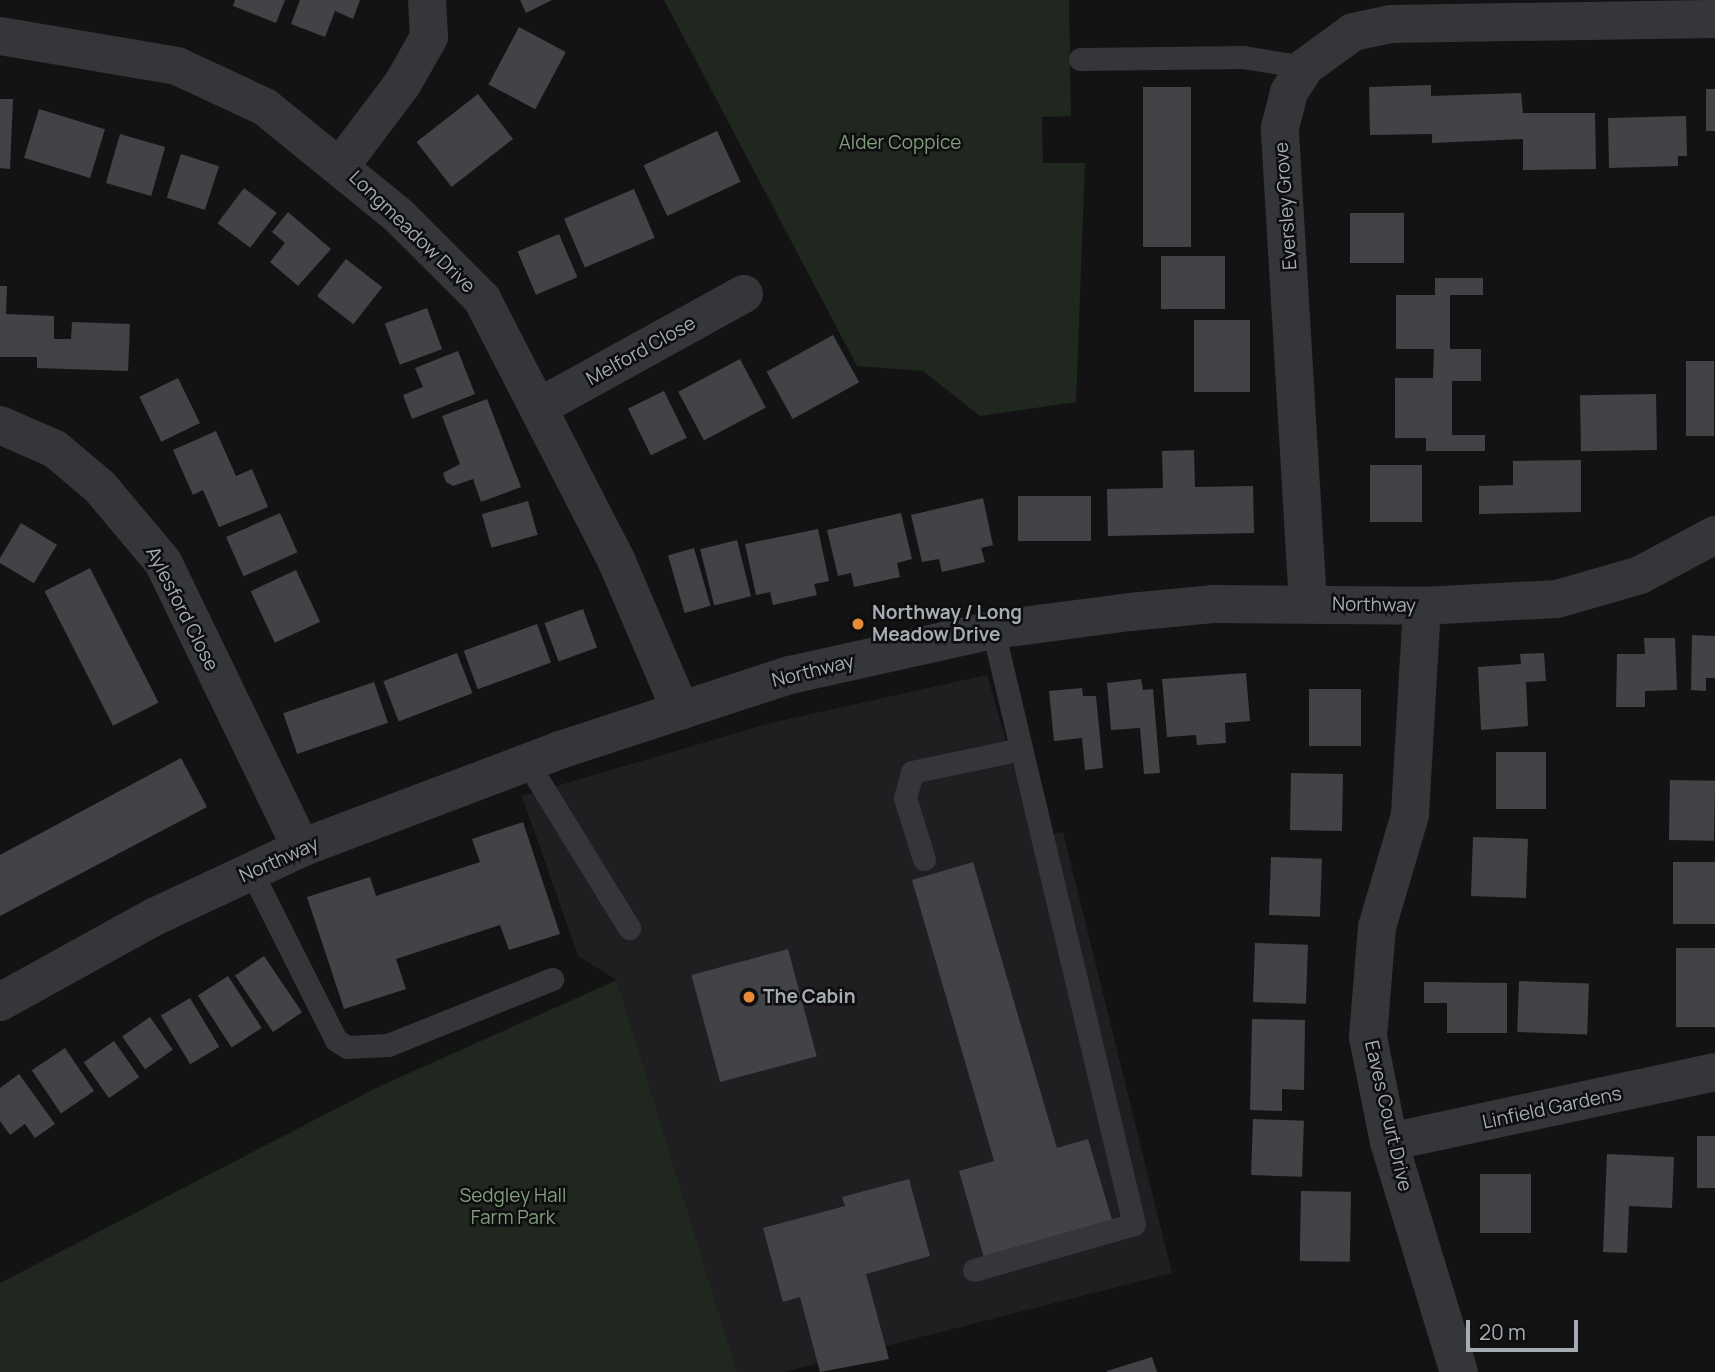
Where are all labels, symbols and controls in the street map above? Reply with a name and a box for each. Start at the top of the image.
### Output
park label: Alder Coppice [839,132,961,154]
street label: Eversley Grove [1270,141,1302,271]
street label: Longmeadow Drive [344,166,480,298]
street label: Melford Close [583,312,699,390]
street label: Aylesford Close [141,543,223,675]
street label: Northway [1332,593,1416,617]
place label: Northway / Long Meadow Drive [872,602,1022,646]
marker: Northway / Long Meadow Drive [850,616,866,632]
street label: Northway [769,650,857,692]
street label: Northway [236,833,322,887]
place label: The Cabin [763,986,856,1008]
marker: The Cabin [741,989,757,1005]
street label: Eaves Court Drive [1360,1038,1416,1194]
street label: Linfield Gardens [1480,1082,1624,1134]
park label: Sedgley Hall Farm Park [460,1185,566,1229]
scale bar [1470,1306,1582,1350]
text: 20 m [1479,1318,1526,1346]

